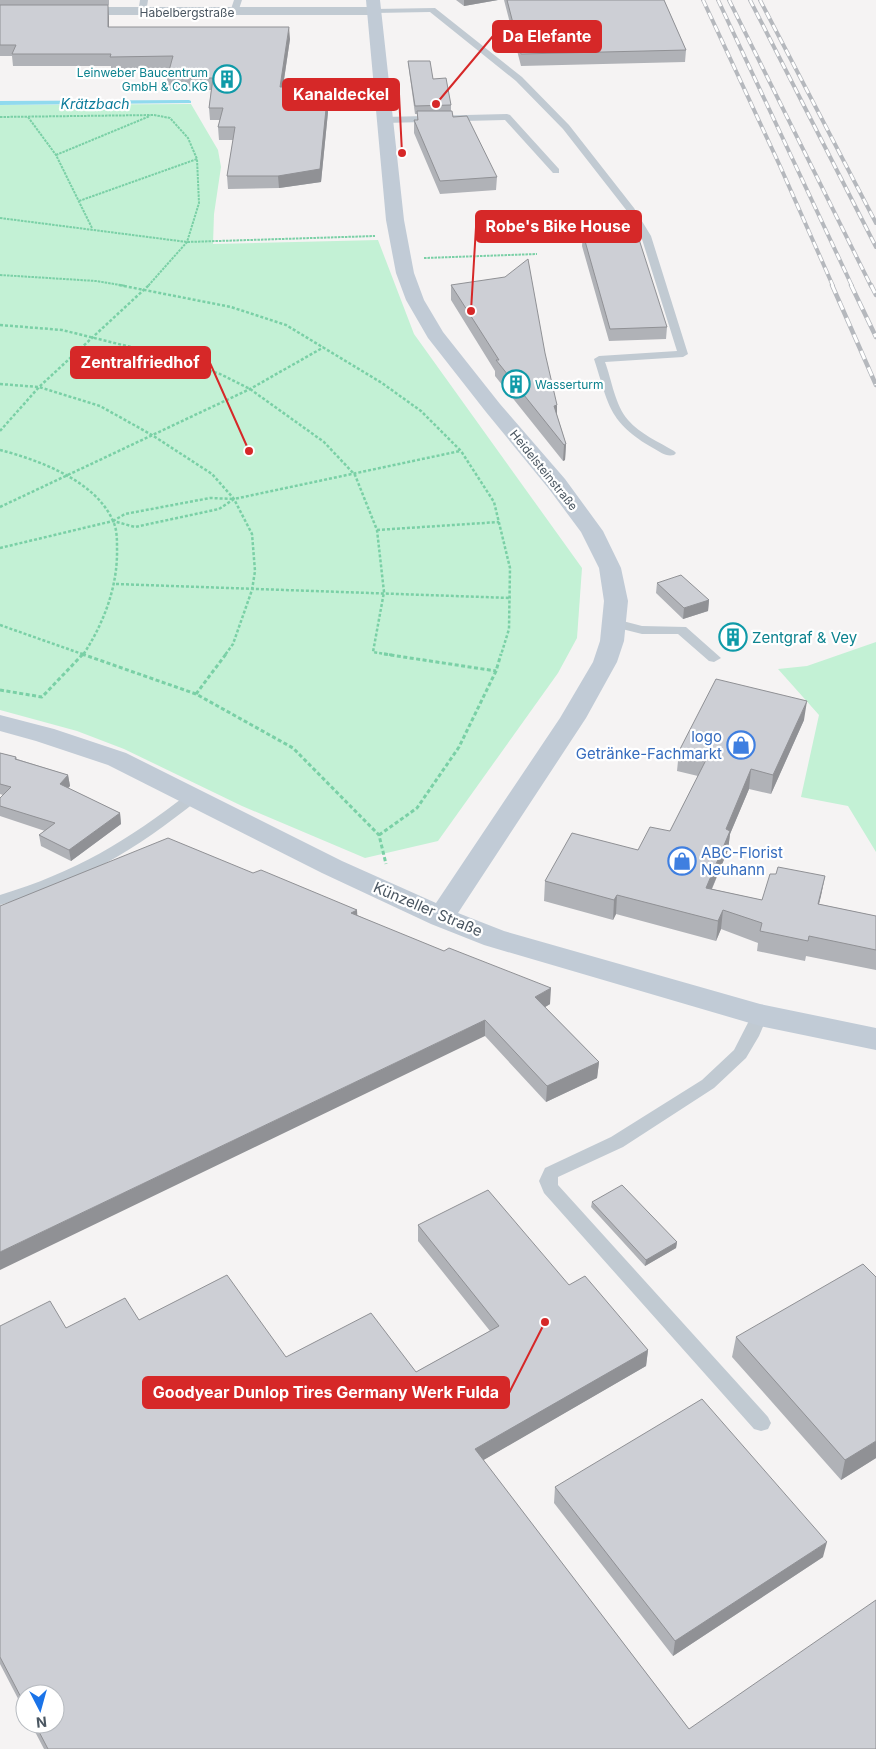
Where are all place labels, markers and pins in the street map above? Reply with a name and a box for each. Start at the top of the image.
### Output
callout: Da Elefante [493,21,601,52]
building icon: Leinweber Baucentrum GmbH & Co.KG [212,64,242,94]
place label: Leinweber Baucentrum GmbH & Co.KG [77,65,208,94]
callout: Kanaldeckel [283,79,399,110]
callout: Robe's Bike House [476,211,641,242]
callout: Zentralfriedhof [71,347,210,378]
building icon: Wasserturm [501,369,531,399]
place label: Wasserturm [535,377,604,392]
building icon: Zentgraf & Vey [718,622,748,652]
place label: Zentgraf & Vey [752,628,858,647]
place label: logo Getränke-Fachmarkt [576,727,722,763]
shop icon: logo Getränke-Fachmarkt [726,730,756,760]
place label: ABC-Florist Neuhann [701,843,783,879]
shop icon: ABC-Florist Neuhann [667,846,697,876]
callout: Goodyear Dunlop Tires Germany Werk Fulda [143,1377,509,1408]

